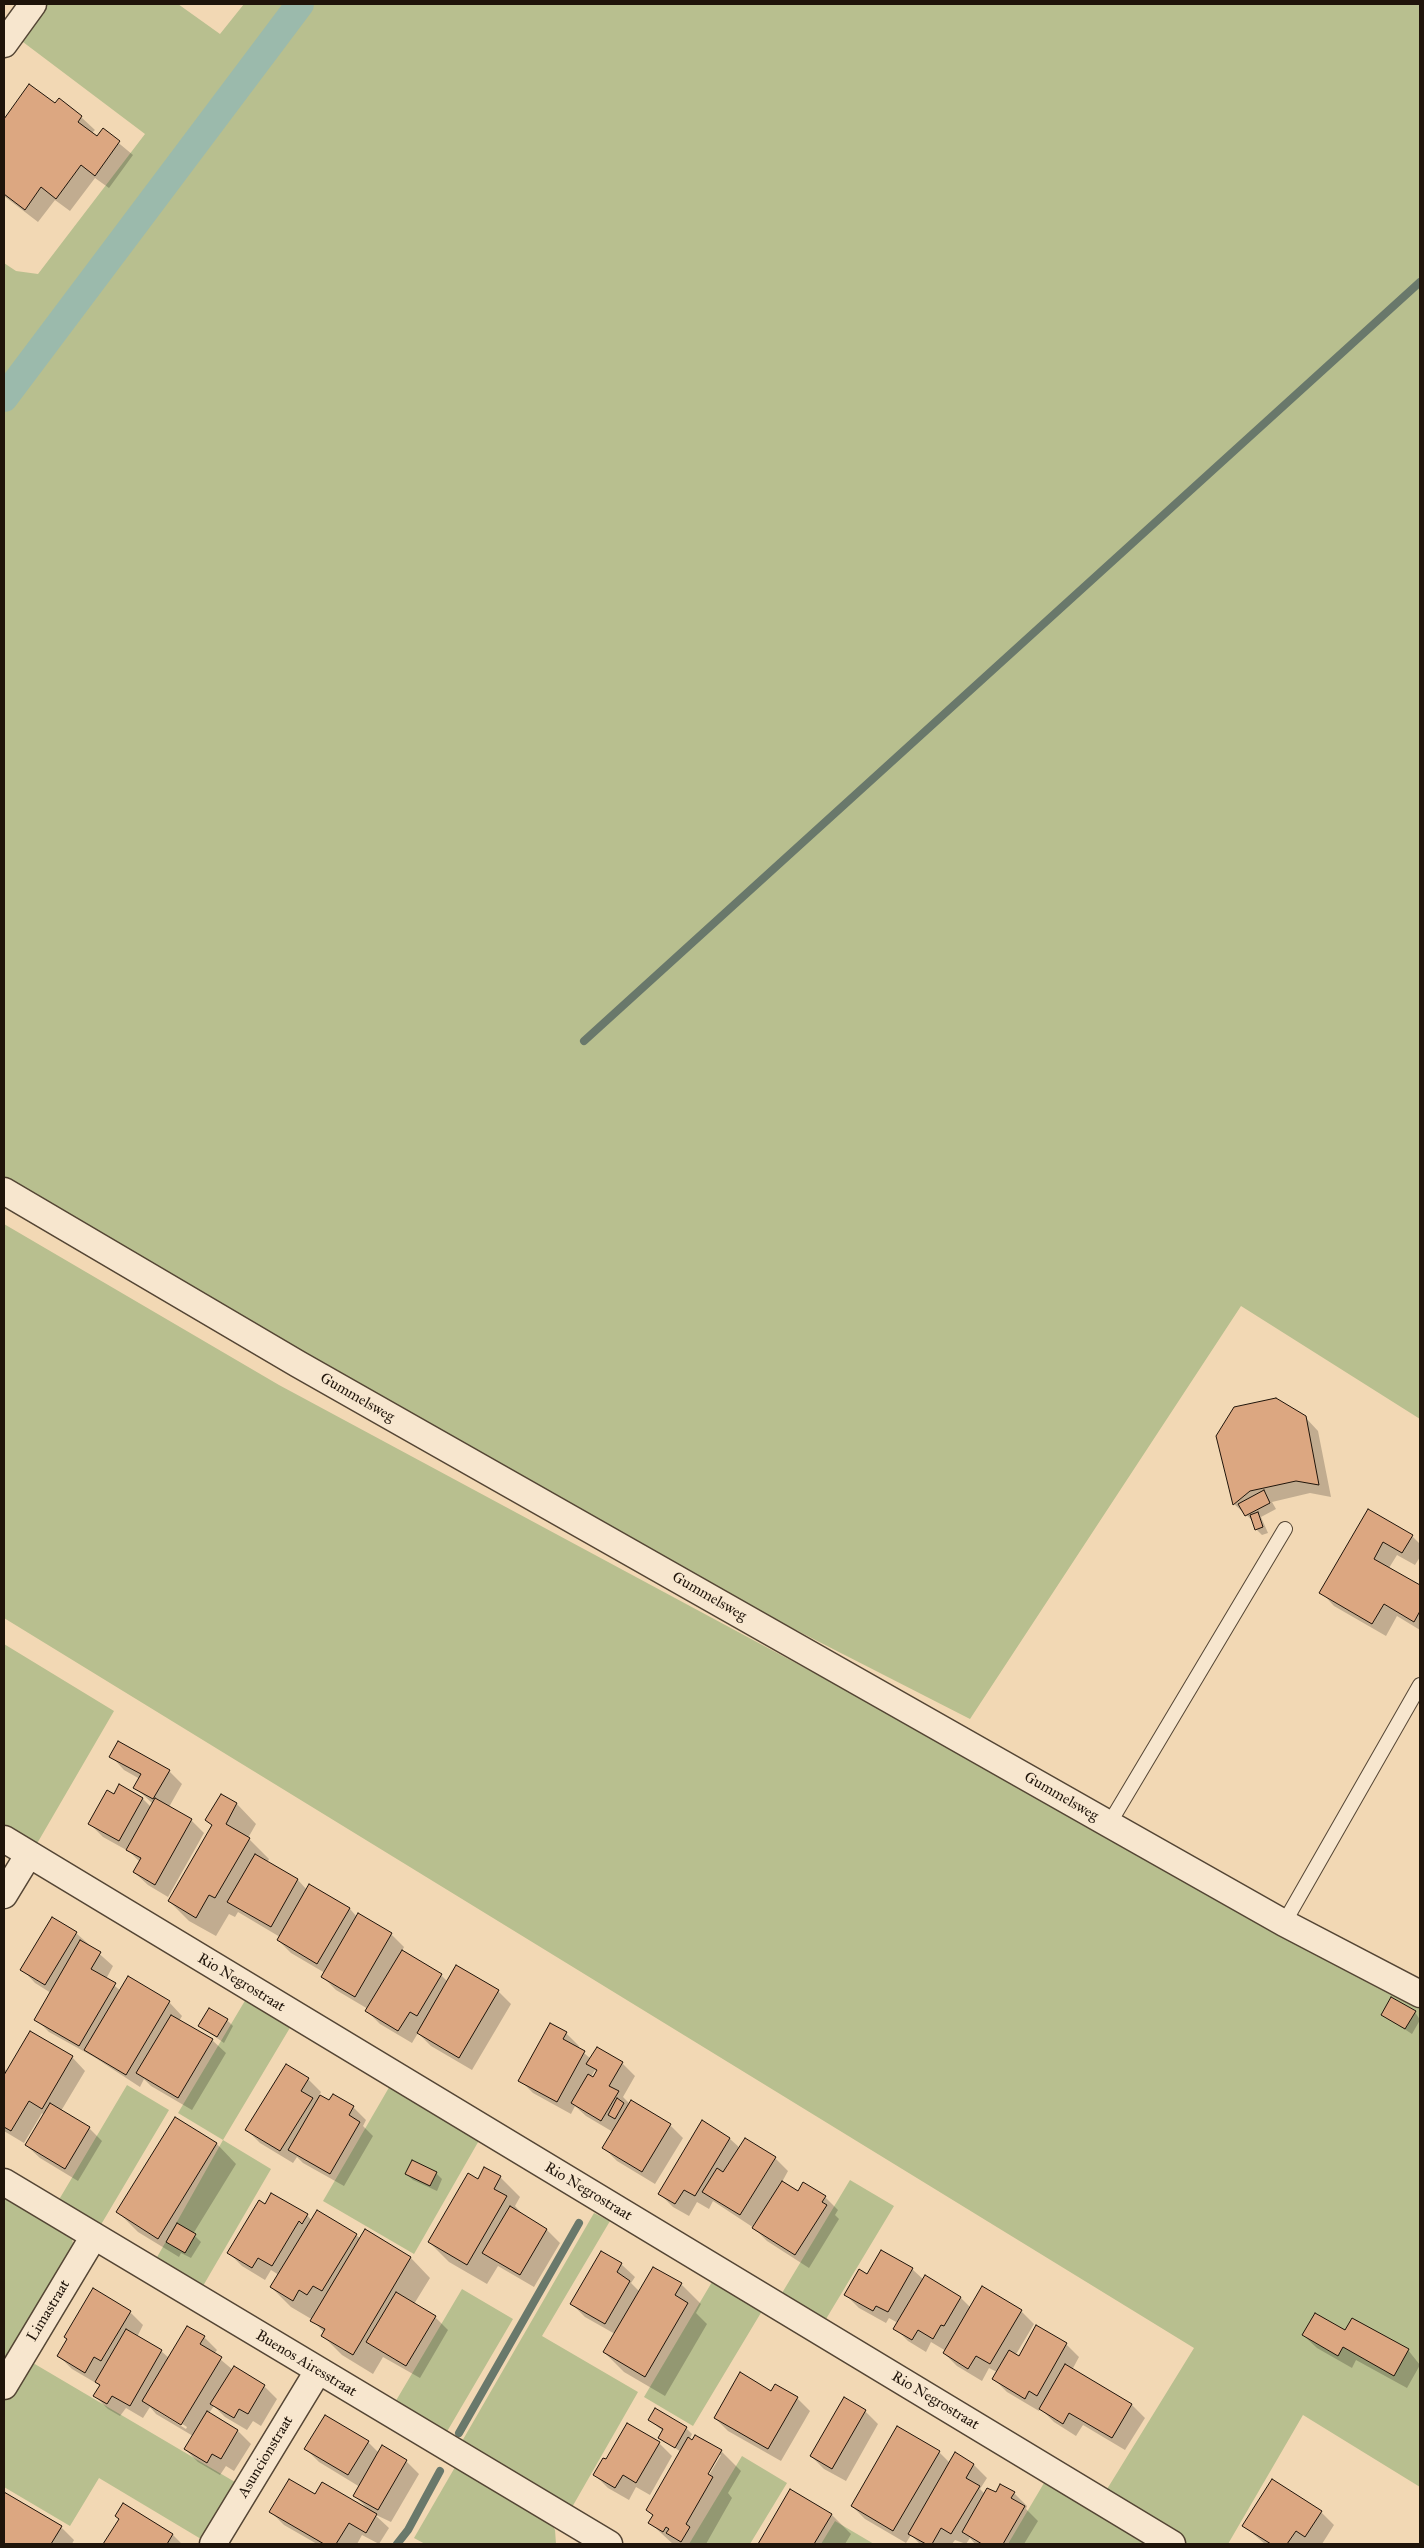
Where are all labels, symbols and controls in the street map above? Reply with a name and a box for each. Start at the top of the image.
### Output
street label: Gummelsweg [317,1370,397,1426]
street label: Gummelsweg [669,1569,749,1625]
street label: Gummelsweg [1021,1769,1101,1825]
street label: Rio Negrostraat [194,1950,288,2016]
street label: Rio Negrostraat [541,2159,635,2225]
street label: Limastraat [24,2277,74,2345]
street label: Buenos Airesstraat [252,2327,360,2401]
street label: Rio Negrostraat [888,2368,982,2434]
street label: Asuncionstraat [235,2413,297,2501]

